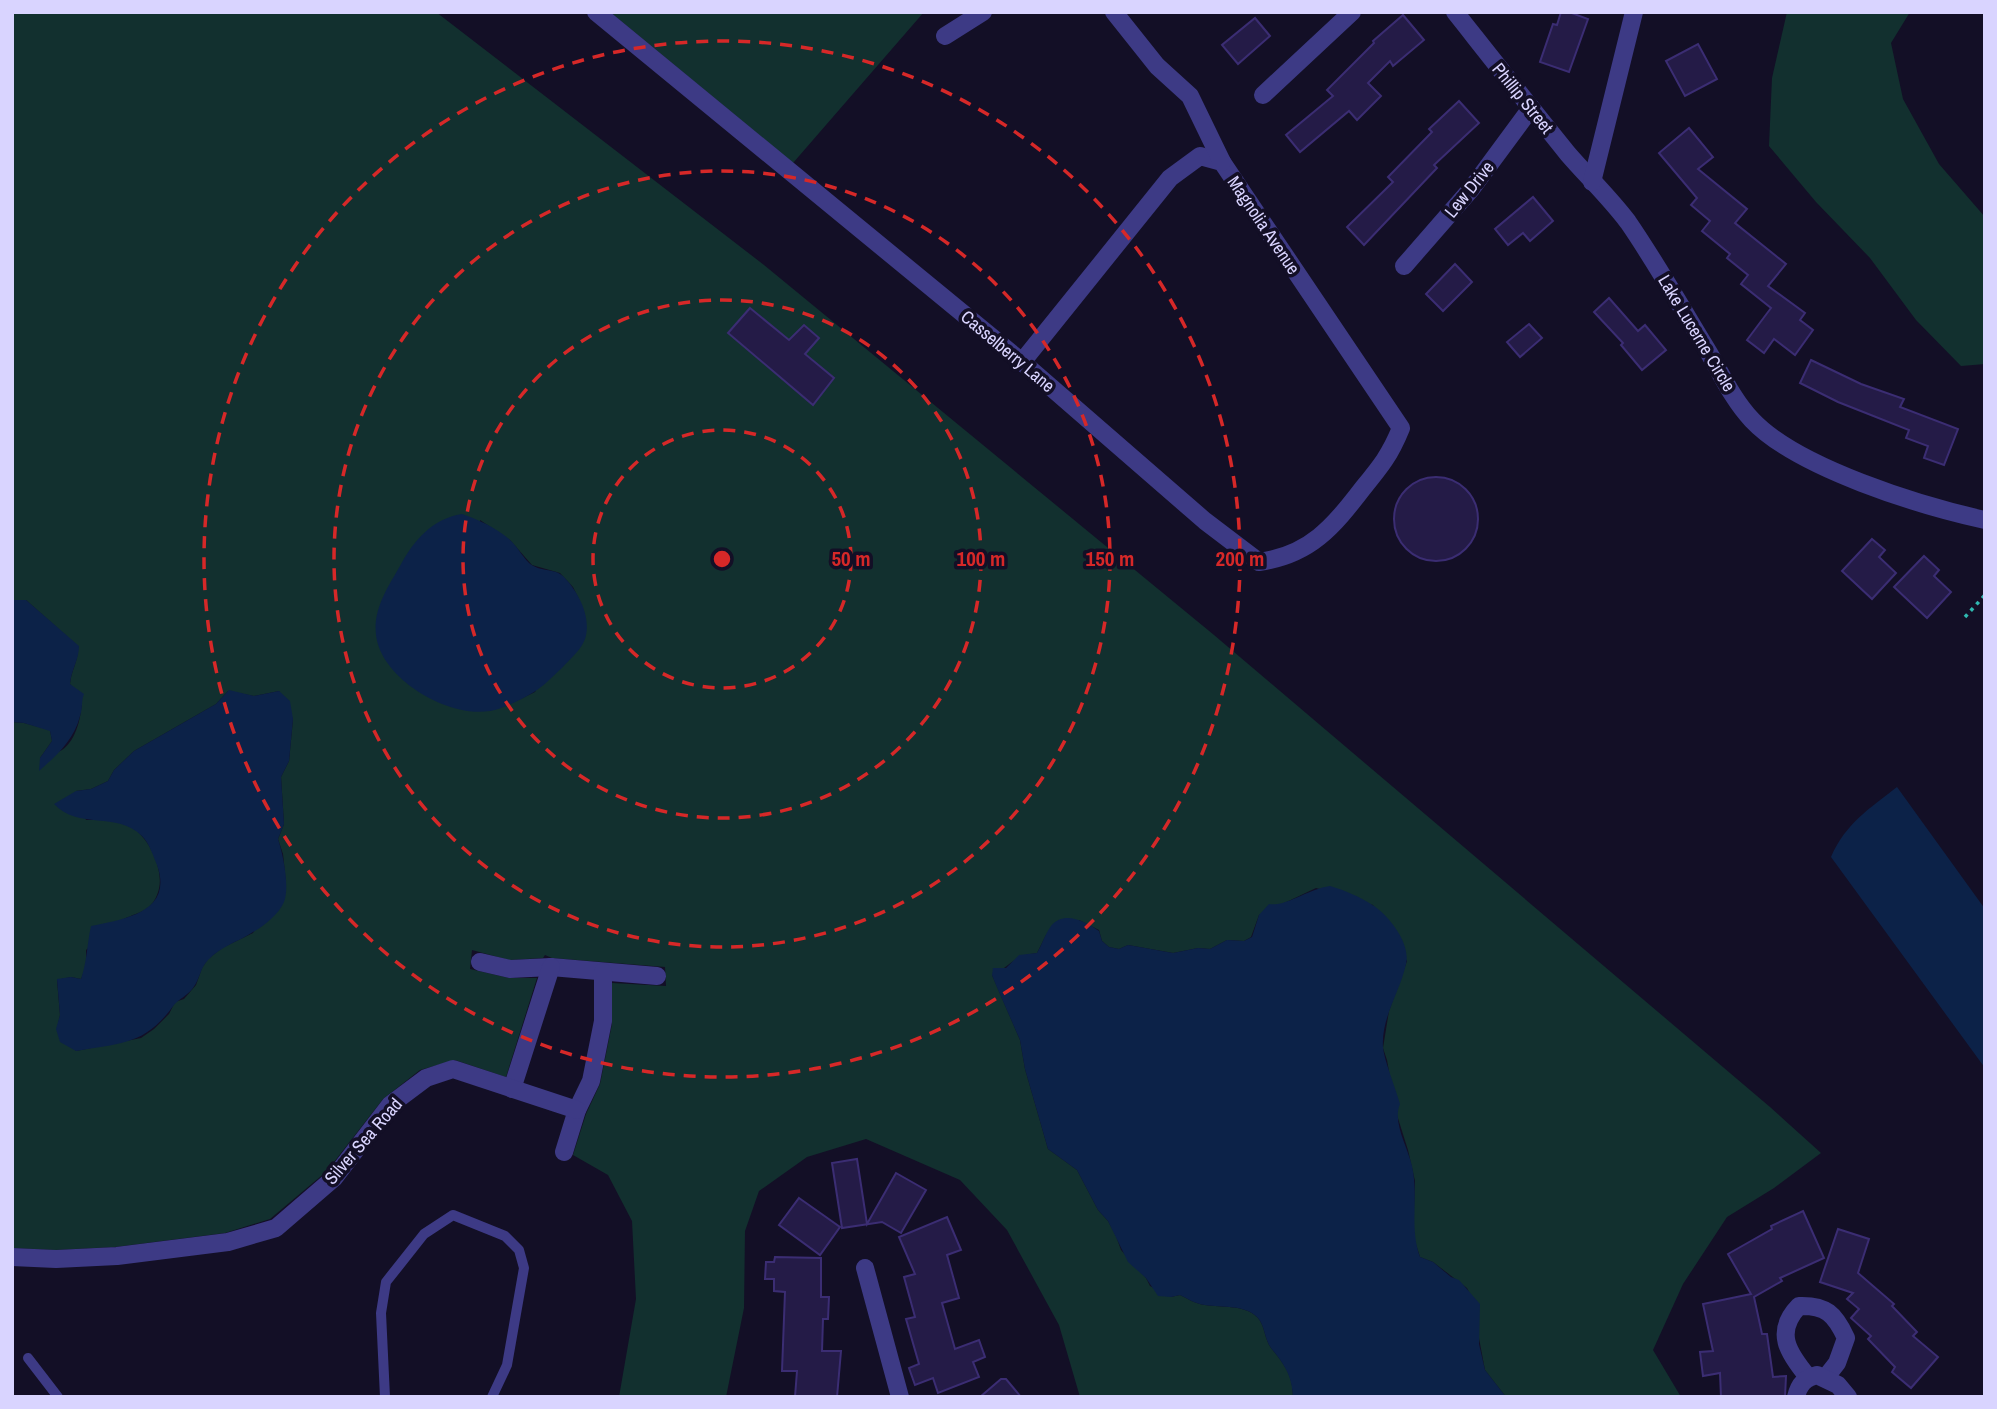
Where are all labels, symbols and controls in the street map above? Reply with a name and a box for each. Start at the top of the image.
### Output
street label: Phillip Street [1487,57,1559,139]
street label: Lew Drive [1438,155,1500,223]
street label: Magnolia Avenue [1222,171,1306,279]
street label: Lake Lucerne Circle [1652,270,1742,396]
street label: Casselberry Lane [956,304,1060,398]
text: 50 m [831,544,871,573]
text: 100 m [957,544,1005,573]
text: 150 m [1086,544,1134,573]
text: 200 m [1216,544,1264,573]
centre of rings [710,547,734,571]
street label: Silver Sea Road [318,1092,408,1190]

